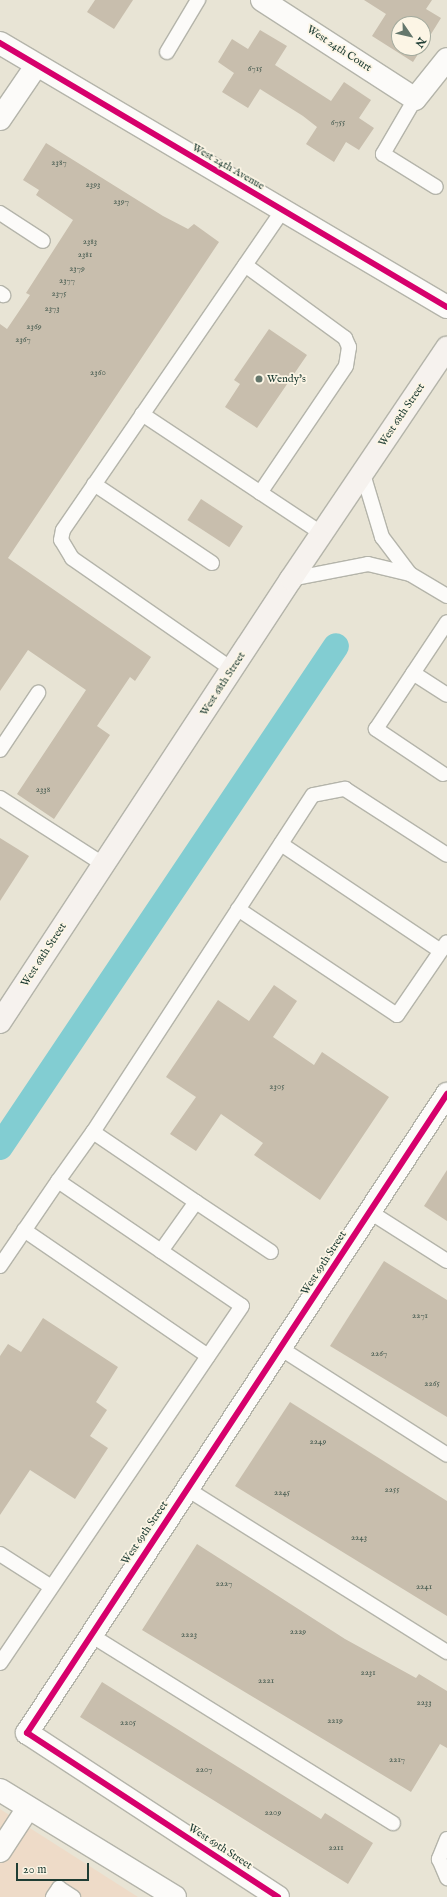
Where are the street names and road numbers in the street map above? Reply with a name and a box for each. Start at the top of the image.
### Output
street label: West 24th Court [304,23,374,75]
street label: West 24th Avenue [190,141,266,193]
street label: West 68th Street [376,381,428,449]
street label: West 68th Street [197,650,249,718]
street label: West 68th Street [18,921,70,989]
street label: West 69th Street [298,1228,350,1298]
street label: West 69th Street [119,1499,171,1567]
street label: West 69th Street [185,1821,255,1873]

